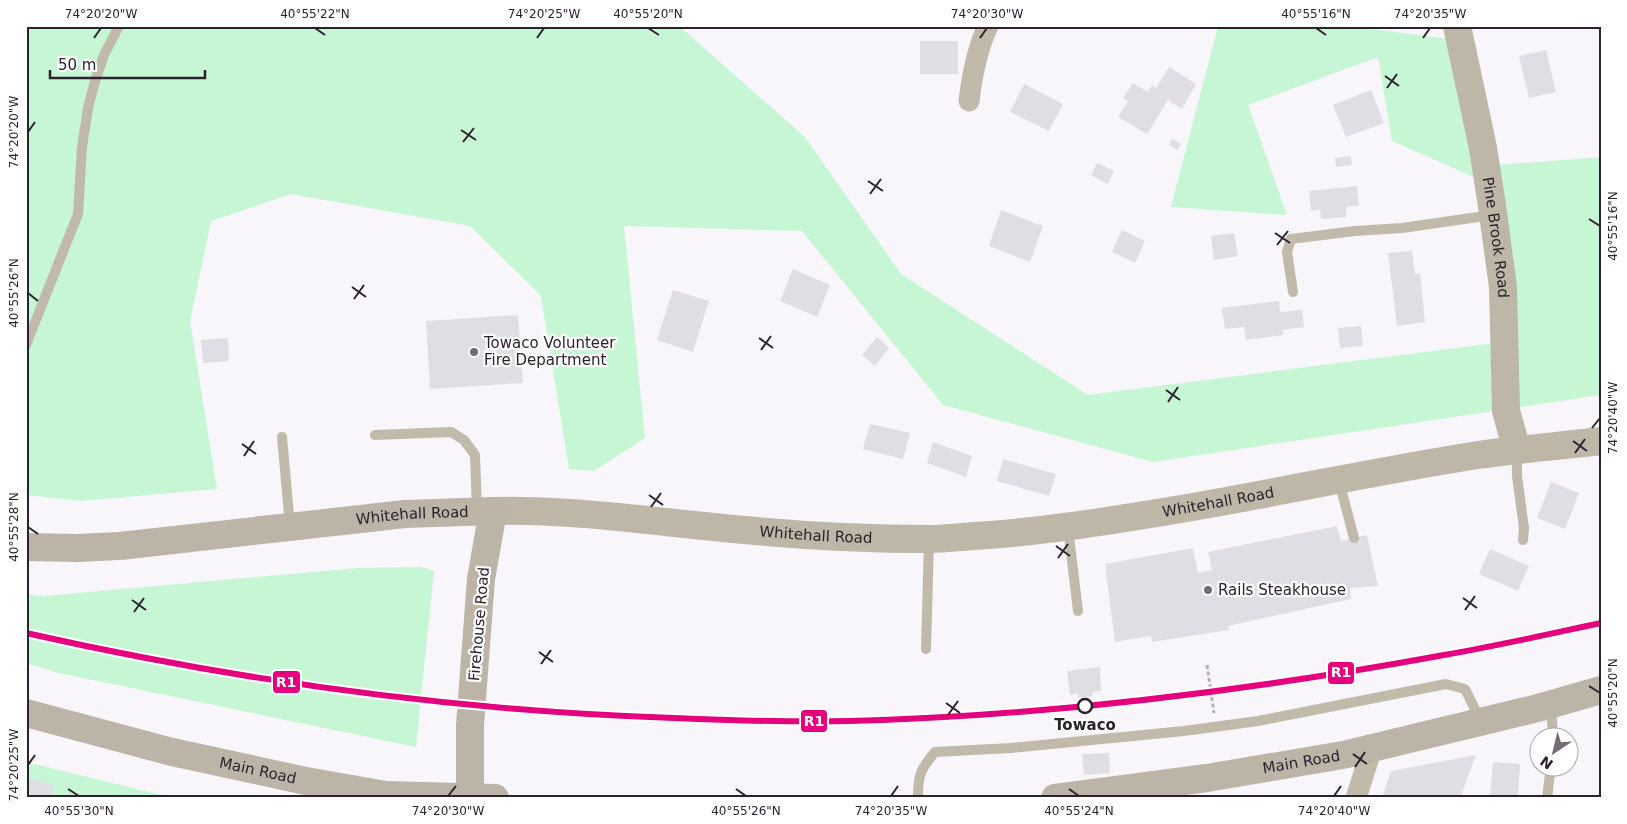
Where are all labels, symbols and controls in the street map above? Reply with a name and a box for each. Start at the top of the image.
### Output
text: 74°20'20"W [65,7,137,21]
text: 40°55'22"N [280,7,350,21]
text: 74°20'25"W [508,7,580,21]
text: 40°55'20"N [613,7,683,21]
text: 74°20'30"W [951,7,1023,21]
text: 40°55'16"N [1281,7,1351,21]
text: 74°20'35"W [1394,7,1466,21]
scale bar [50,48,205,80]
text: 50 m [58,56,96,74]
text: 74°20'20"W [7,96,21,168]
street label: Pine Brook Road [1479,175,1512,298]
text: 40°55'16"N [1606,191,1620,261]
text: 40°55'26"N [7,258,21,328]
place label: Towaco Volunteer Fire Department [483,334,616,369]
marker: Towaco Volunteer Fire Department [468,346,480,358]
text: 74°20'40"W [1606,382,1620,454]
street label: Whitehall Road [1161,483,1276,521]
text: 40°55'28"N [7,492,21,562]
street label: Whitehall Road [355,503,469,528]
street label: Whitehall Road [759,522,873,547]
street label: Firehouse Road [465,566,493,682]
place label: Rails Steakhouse [1218,581,1346,599]
marker: Rails Steakhouse [1202,584,1214,596]
text: 40°55'20"N [1606,658,1620,728]
line badge: R1 [1327,661,1355,685]
text: R1 [1331,664,1351,680]
line badge: R1 [272,670,301,694]
text: R1 [276,674,296,690]
marker: Towaco [1077,698,1093,714]
line badge: R1 [800,709,828,733]
text: R1 [804,713,824,729]
place label: Towaco [1054,716,1116,734]
north arrow [1530,726,1580,776]
text: 74°20'25"W [7,729,21,801]
street label: Main Road [1261,747,1341,777]
text: N [1537,753,1556,773]
street label: Main Road [218,754,298,788]
text: 40°55'30"N [44,804,114,818]
text: 74°20'30"W [412,804,484,818]
text: 40°55'26"N [711,804,781,818]
text: 74°20'35"W [855,804,927,818]
text: 40°55'24"N [1044,804,1114,818]
text: 74°20'40"W [1298,804,1370,818]

